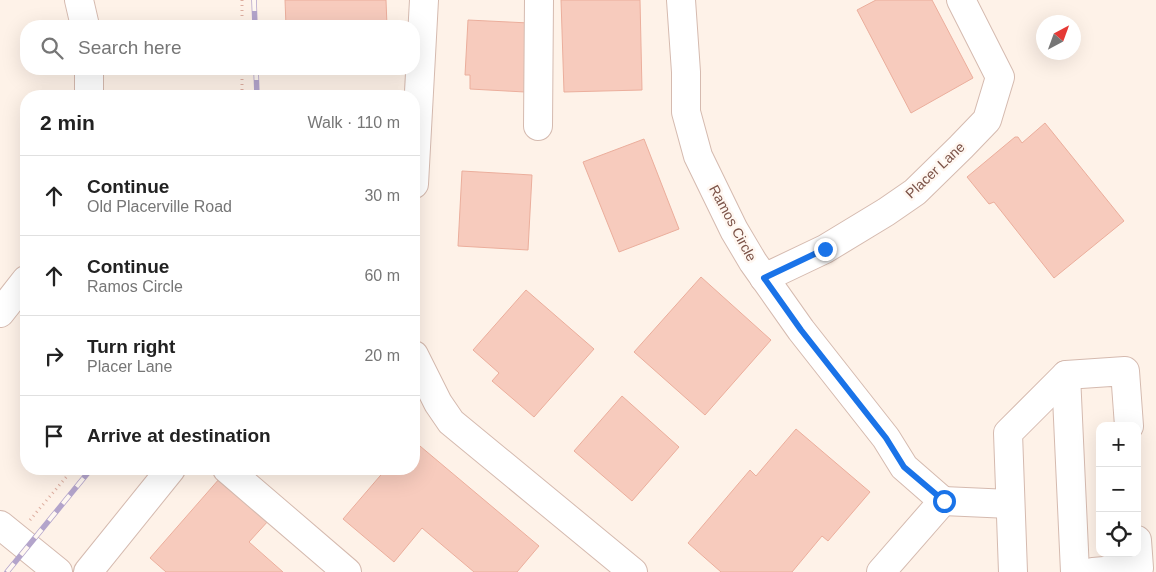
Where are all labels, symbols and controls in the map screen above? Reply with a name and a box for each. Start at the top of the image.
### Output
north arrow [1036,15,1081,60]
search box [20,20,420,75]
icon: search [38,34,66,62]
text: Search here [78,37,182,58]
text: 2 min [40,111,95,134]
text: Walk · 110 m [308,114,400,131]
street label: Placer Lane [902,139,968,201]
text: Continue [87,176,169,197]
icon: ahead [40,182,68,210]
street label: Ramos Circle [706,182,760,264]
text: 30 m [364,187,400,204]
text: Old Placerville Road [87,198,232,215]
route end [814,238,837,261]
text: Continue [87,256,169,277]
icon: ahead [40,262,68,290]
text: 60 m [364,267,400,284]
text: Ramos Circle [87,278,183,295]
text: Turn right [87,336,175,357]
icon: right [40,342,68,370]
text: 20 m [364,347,400,364]
text: Placer Lane [87,358,172,375]
icon: arrive [40,422,68,450]
map controls [1096,422,1141,557]
button: + [1096,422,1141,467]
text: Arrive at destination [87,425,271,446]
button: − [1096,467,1141,512]
route start [933,490,956,513]
button: locate [1096,512,1141,557]

